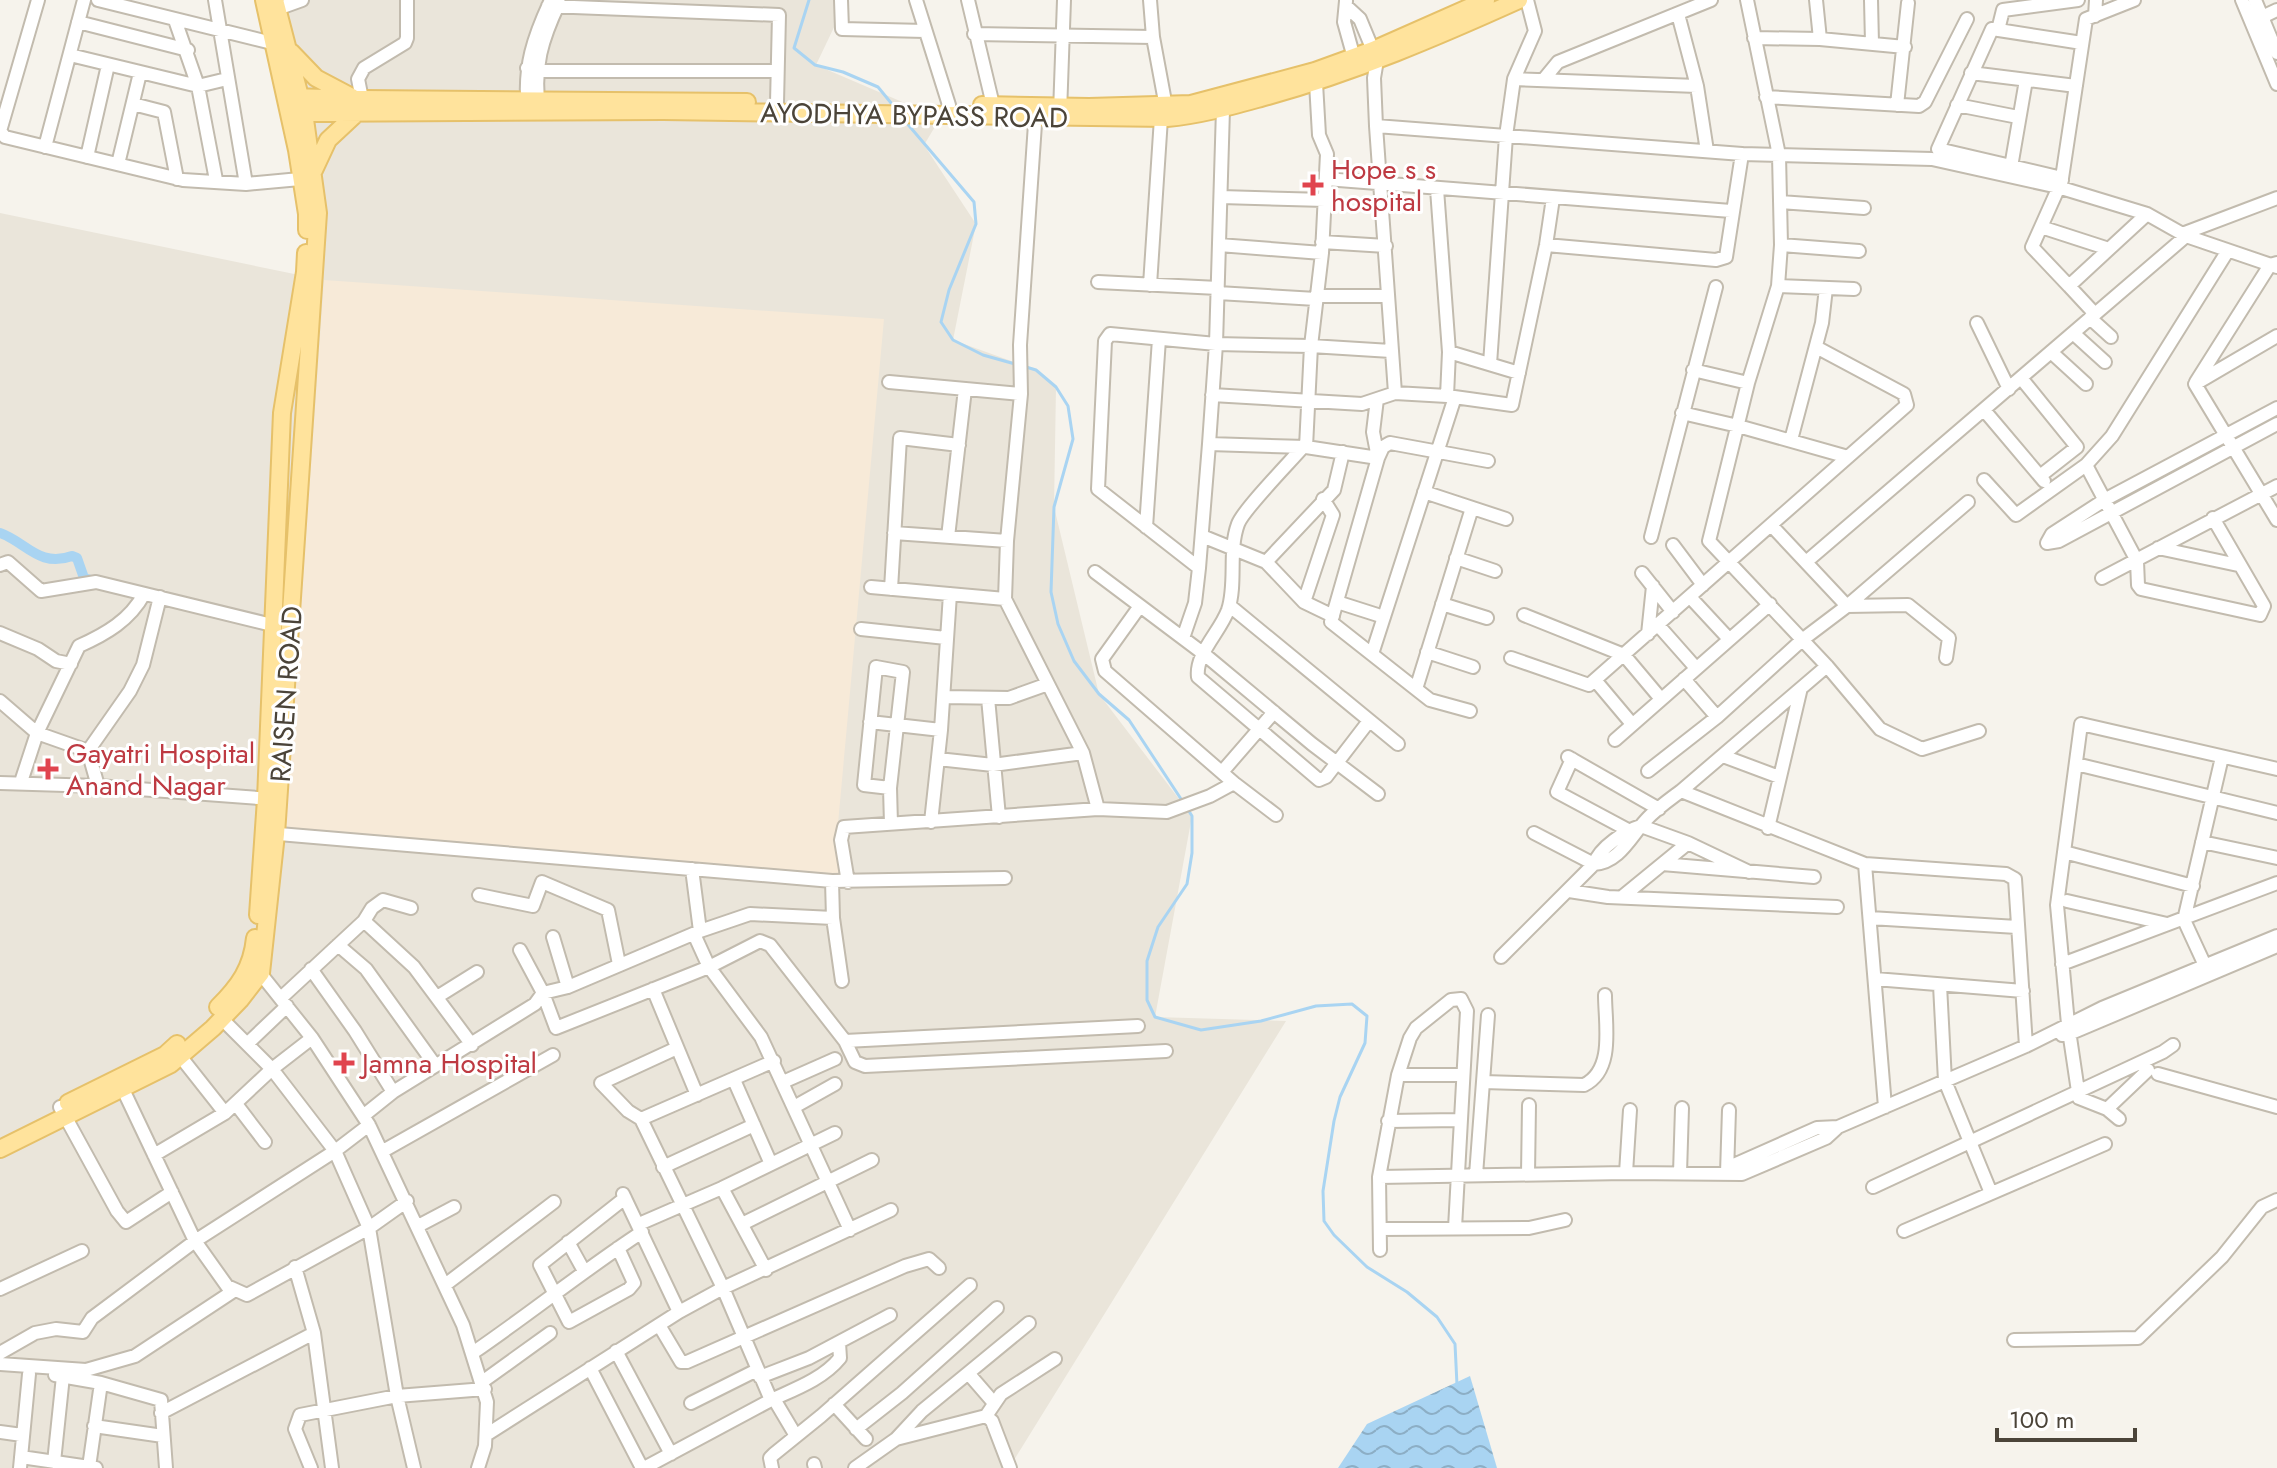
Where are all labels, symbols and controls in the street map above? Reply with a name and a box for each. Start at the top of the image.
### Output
street label: AYODHYA BYPASS ROAD [760,92,1068,139]
place label: Hope s s hospital [1331,149,1436,222]
marker: Hope s s hospital [1302,174,1324,196]
street label: RAISEN ROAD [260,605,313,783]
place label: Gayatri Hospital Anand Nagar [66,733,255,806]
marker: Gayatri Hospital Anand Nagar [37,758,59,780]
place label: Jamna Hospital [358,1043,537,1084]
marker: Jamna Hospital [333,1052,355,1074]
scale bar [1997,1392,2135,1442]
text: 100 m [2009,1402,2075,1437]

